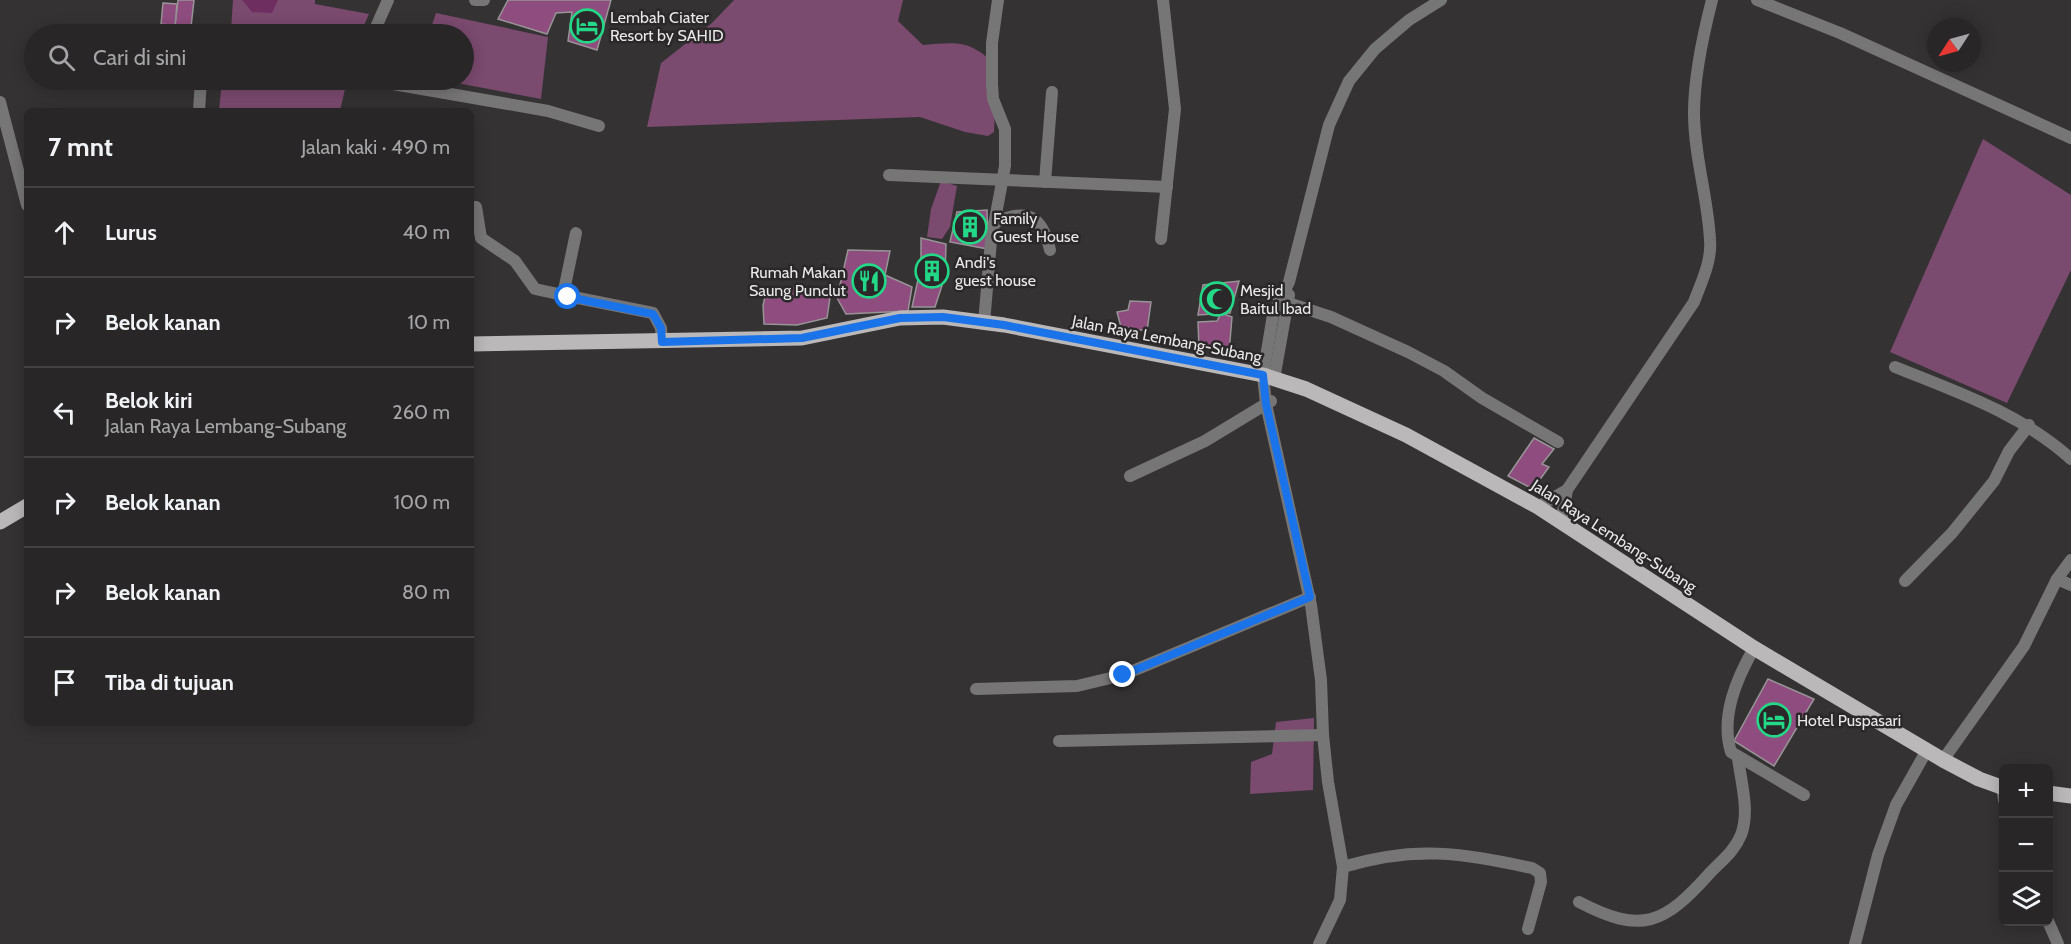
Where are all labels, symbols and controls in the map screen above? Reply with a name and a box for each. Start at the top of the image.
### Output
hotel icon: Lembah Ciater Resort by SAHID [569,8,605,44]
place label: Lembah Ciater Resort by SAHID [610,8,724,45]
north arrow [1927,18,1981,72]
search box [24,24,474,90]
icon: search [45,41,78,74]
text: Cari di sini [93,44,186,71]
text: 7 mnt [48,131,113,163]
text: Jalan kaki · 490 m [301,135,450,159]
building icon: Family Guest House [952,209,988,245]
place label: Family Guest House [993,209,1079,246]
icon: ahead [48,216,81,249]
text: Lurus [105,219,157,246]
text: 40 m [402,220,450,244]
building icon: Andi's guest house [914,253,950,289]
place label: Andi's guest house [955,253,1036,290]
place label: Rumah Makan Saung Punclut [749,263,847,300]
restaurant icon: Rumah Makan Saung Punclut [851,263,887,299]
mosque icon: Mesjid Baitul Ibad [1199,281,1235,317]
place label: Mesjid Baitul Ibad [1240,281,1311,318]
route start [554,283,580,309]
icon: right [48,306,81,339]
text: Belok kanan [105,309,221,336]
text: 10 m [407,310,450,334]
street label: Jalan Raya Lembang-Subang [1069,311,1265,367]
text: Belok kiri [105,387,192,414]
icon: left [48,396,81,429]
text: 260 m [392,400,450,424]
text: Jalan Raya Lembang-Subang [105,414,346,438]
street label: Jalan Raya Lembang-Subang [1527,475,1701,597]
icon: right [48,486,81,519]
text: Belok kanan [105,489,221,516]
text: 100 m [394,490,450,514]
icon: right [48,576,81,609]
text: Belok kanan [105,579,221,606]
text: 80 m [402,580,450,604]
route end [1109,661,1135,687]
icon: arrive [48,666,81,699]
text: Tiba di tujuan [105,669,234,696]
hotel icon: Hotel Puspasari [1756,702,1792,738]
place label: Hotel Puspasari [1797,711,1901,730]
map controls [1999,764,2053,926]
button: + [1999,764,2053,818]
button: − [1999,818,2053,872]
button: layers [1999,872,2053,926]

